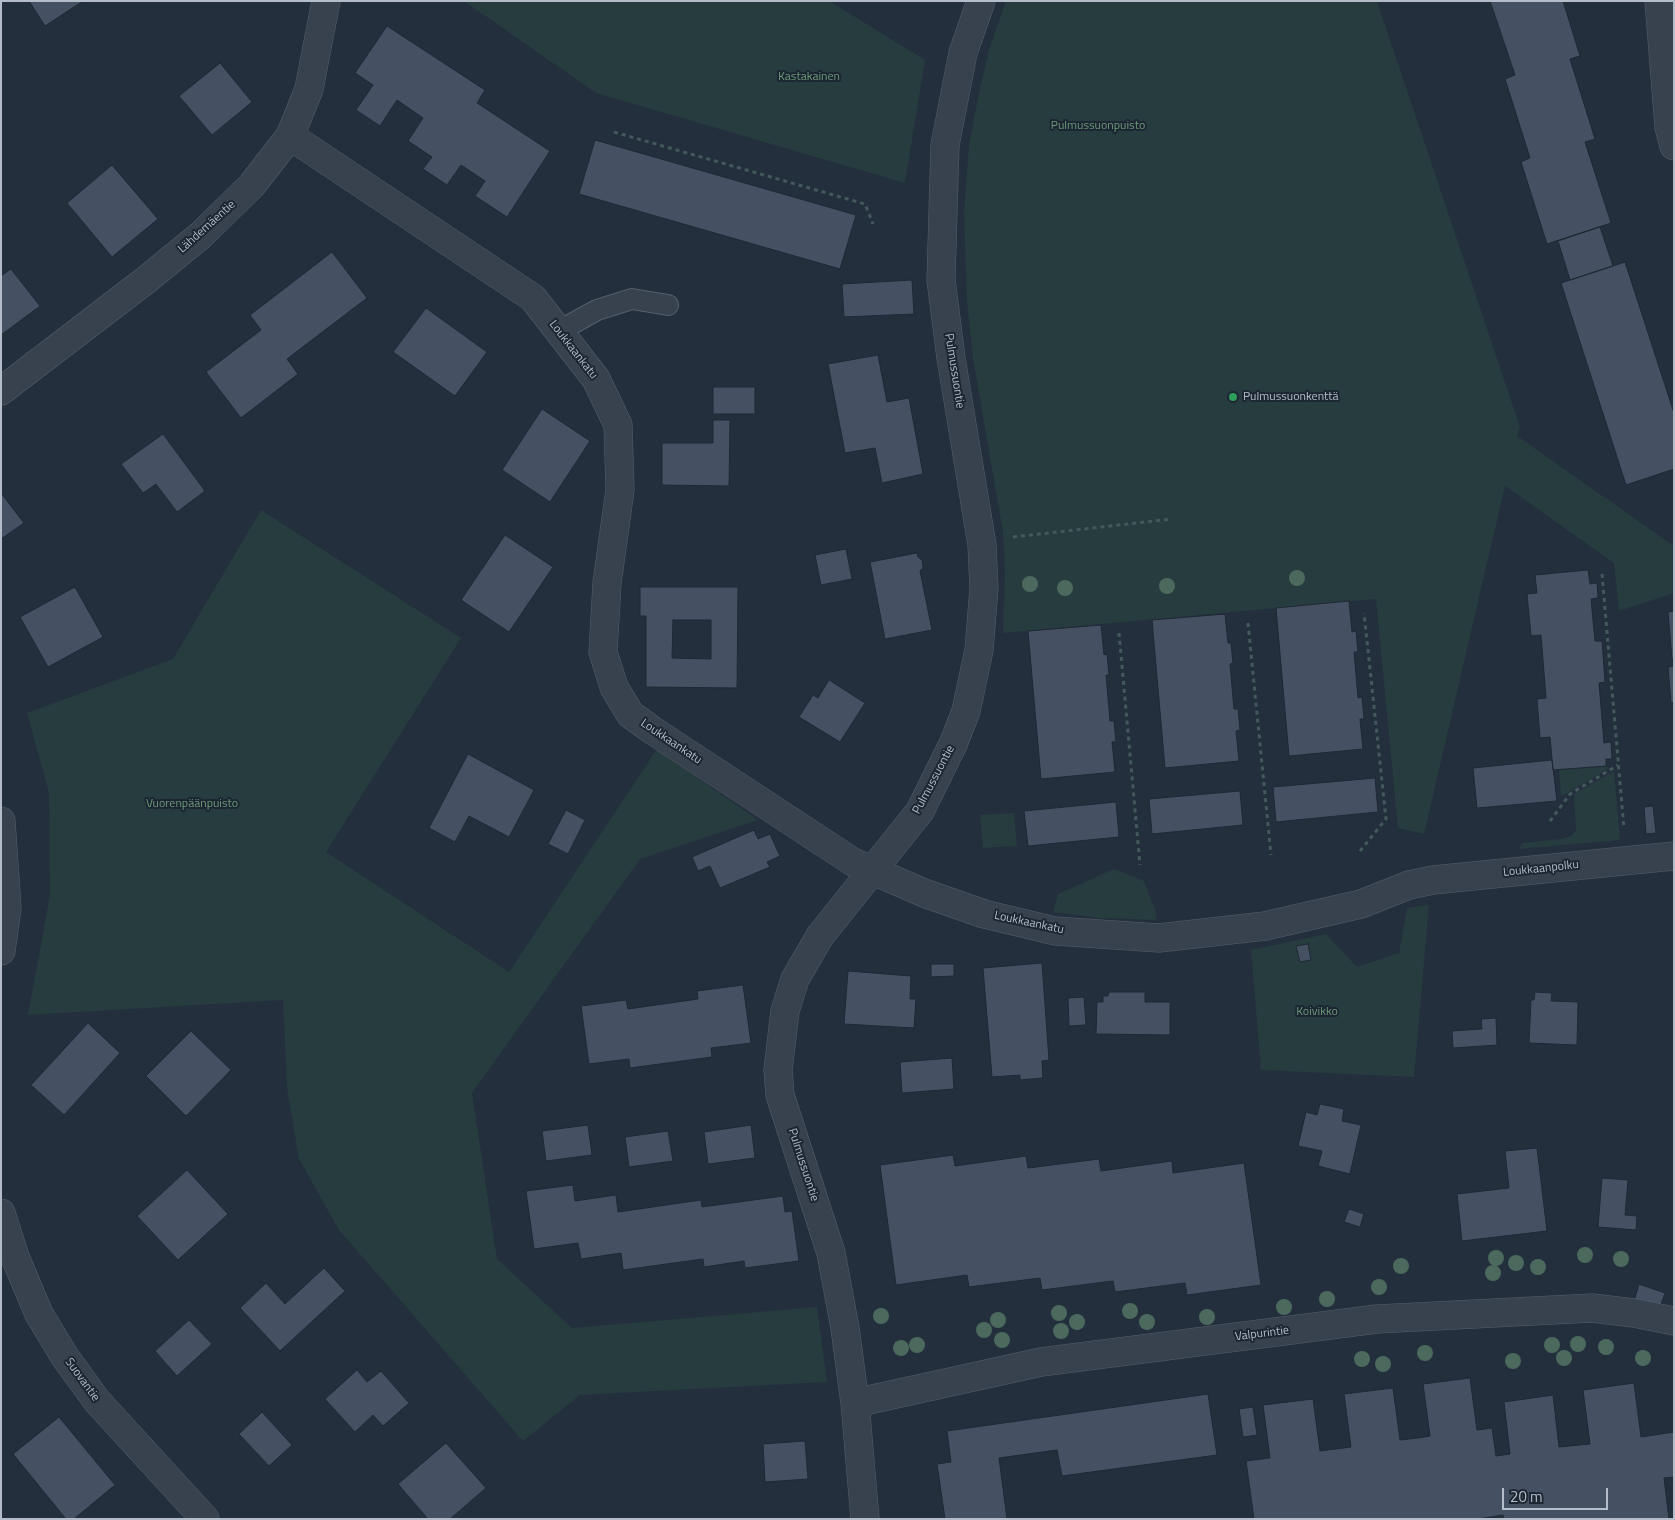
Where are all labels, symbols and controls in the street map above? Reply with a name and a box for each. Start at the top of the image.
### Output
park label: Kastakainen [778,70,840,84]
park label: Pulmussuonpuisto [1051,119,1145,133]
street label: Lähdemäentie [175,198,239,256]
street label: Loukkaankatu [546,318,600,382]
street label: Pulmussuontie [941,332,967,410]
place label: Pulmussuonkenttä [1243,390,1338,404]
marker: Pulmussuonkenttä [1227,391,1239,403]
street label: Loukkaankatu [638,716,704,768]
street label: Pulmussuontie [910,743,958,817]
park label: Vuorenpäänpuisto [146,797,238,811]
street label: Loukkaanpolku [1503,858,1579,880]
street label: Loukkaankatu [993,909,1065,937]
park label: Koivikko [1296,1005,1338,1019]
street label: Pulmussuontie [784,1127,822,1203]
street label: Valpurintie [1234,1324,1290,1344]
street label: Suovantie [61,1356,103,1404]
scale bar [1505,1478,1611,1510]
text: 20 m [1510,1485,1543,1508]

